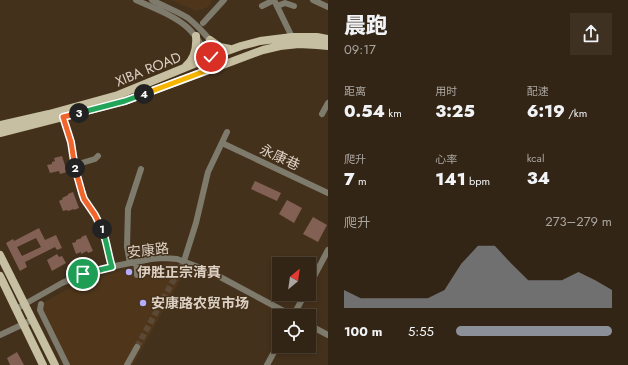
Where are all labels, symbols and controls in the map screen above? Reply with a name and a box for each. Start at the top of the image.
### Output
text: 晨跑 [344,9,388,41]
button: share [570,13,612,55]
pin [194,40,228,74]
text: 09:17 [344,40,376,59]
icon: check [200,46,222,68]
street label: XIBA ROAD [112,47,184,91]
text: 距离 [344,83,366,99]
text: 用时 [435,83,457,99]
text: 配速 [527,83,549,99]
pin: 4 [134,84,154,104]
text: 4 [140,86,148,102]
text: 0.54 [344,99,385,123]
text: 3:25 [435,99,475,123]
text: 6:19 [527,99,565,123]
pin: 3 [69,103,89,123]
text: 3 [76,105,82,121]
text: km [385,105,402,121]
text: /km [565,105,587,121]
street label: 永康巷 [257,139,303,175]
text: kcal [527,150,544,166]
text: 爬升 [344,151,366,167]
text: 心率 [435,151,457,167]
pin: 2 [65,158,85,178]
text: 2 [71,160,79,176]
text: 34 [527,166,550,190]
text: 7 [344,167,355,191]
text: 141 [435,167,466,191]
text: m [355,173,367,189]
text: bpm [466,173,490,189]
text: 273–279 m [545,212,612,231]
text: 爬升 [344,213,370,232]
pin: 1 [92,219,112,239]
text: 1 [99,221,105,237]
street label: 安康路 [126,238,170,262]
pin [66,257,100,291]
north arrow [272,257,316,301]
map controls [272,257,316,353]
place label: 伊胜正宗清真 [137,262,221,282]
icon: arrive [72,263,94,285]
marker: 伊胜正宗清真 [124,267,134,277]
place label: 安康路农贸市场 [151,293,249,313]
marker: 安康路农贸市场 [138,298,148,308]
button: locate [272,309,316,353]
text: 100 m [344,322,382,341]
text: 5:55 [408,322,434,341]

